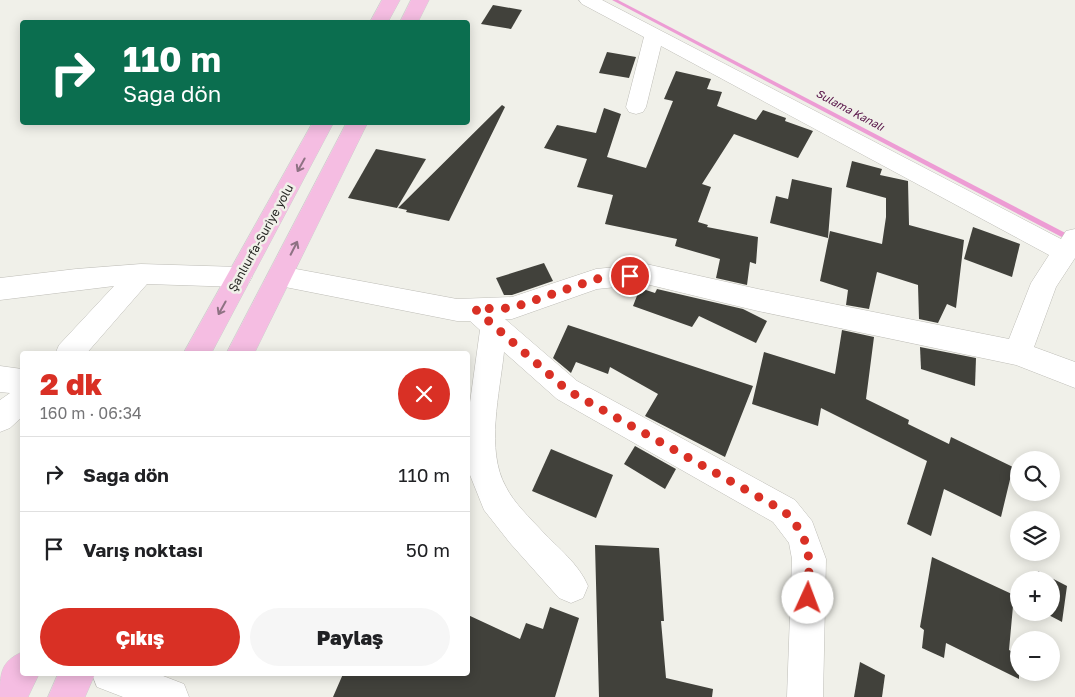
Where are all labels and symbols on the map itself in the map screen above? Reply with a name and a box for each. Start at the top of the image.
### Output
water label: Sulama Kanalı [814,86,887,133]
one-way arrow [295,158,305,172]
street label: Şanlıurfa-Suriye yolu [225,181,296,294]
one-way arrow [290,241,299,256]
pin [609,255,651,297]
one-way arrow [217,300,227,314]
position arrow [781,571,833,623]

